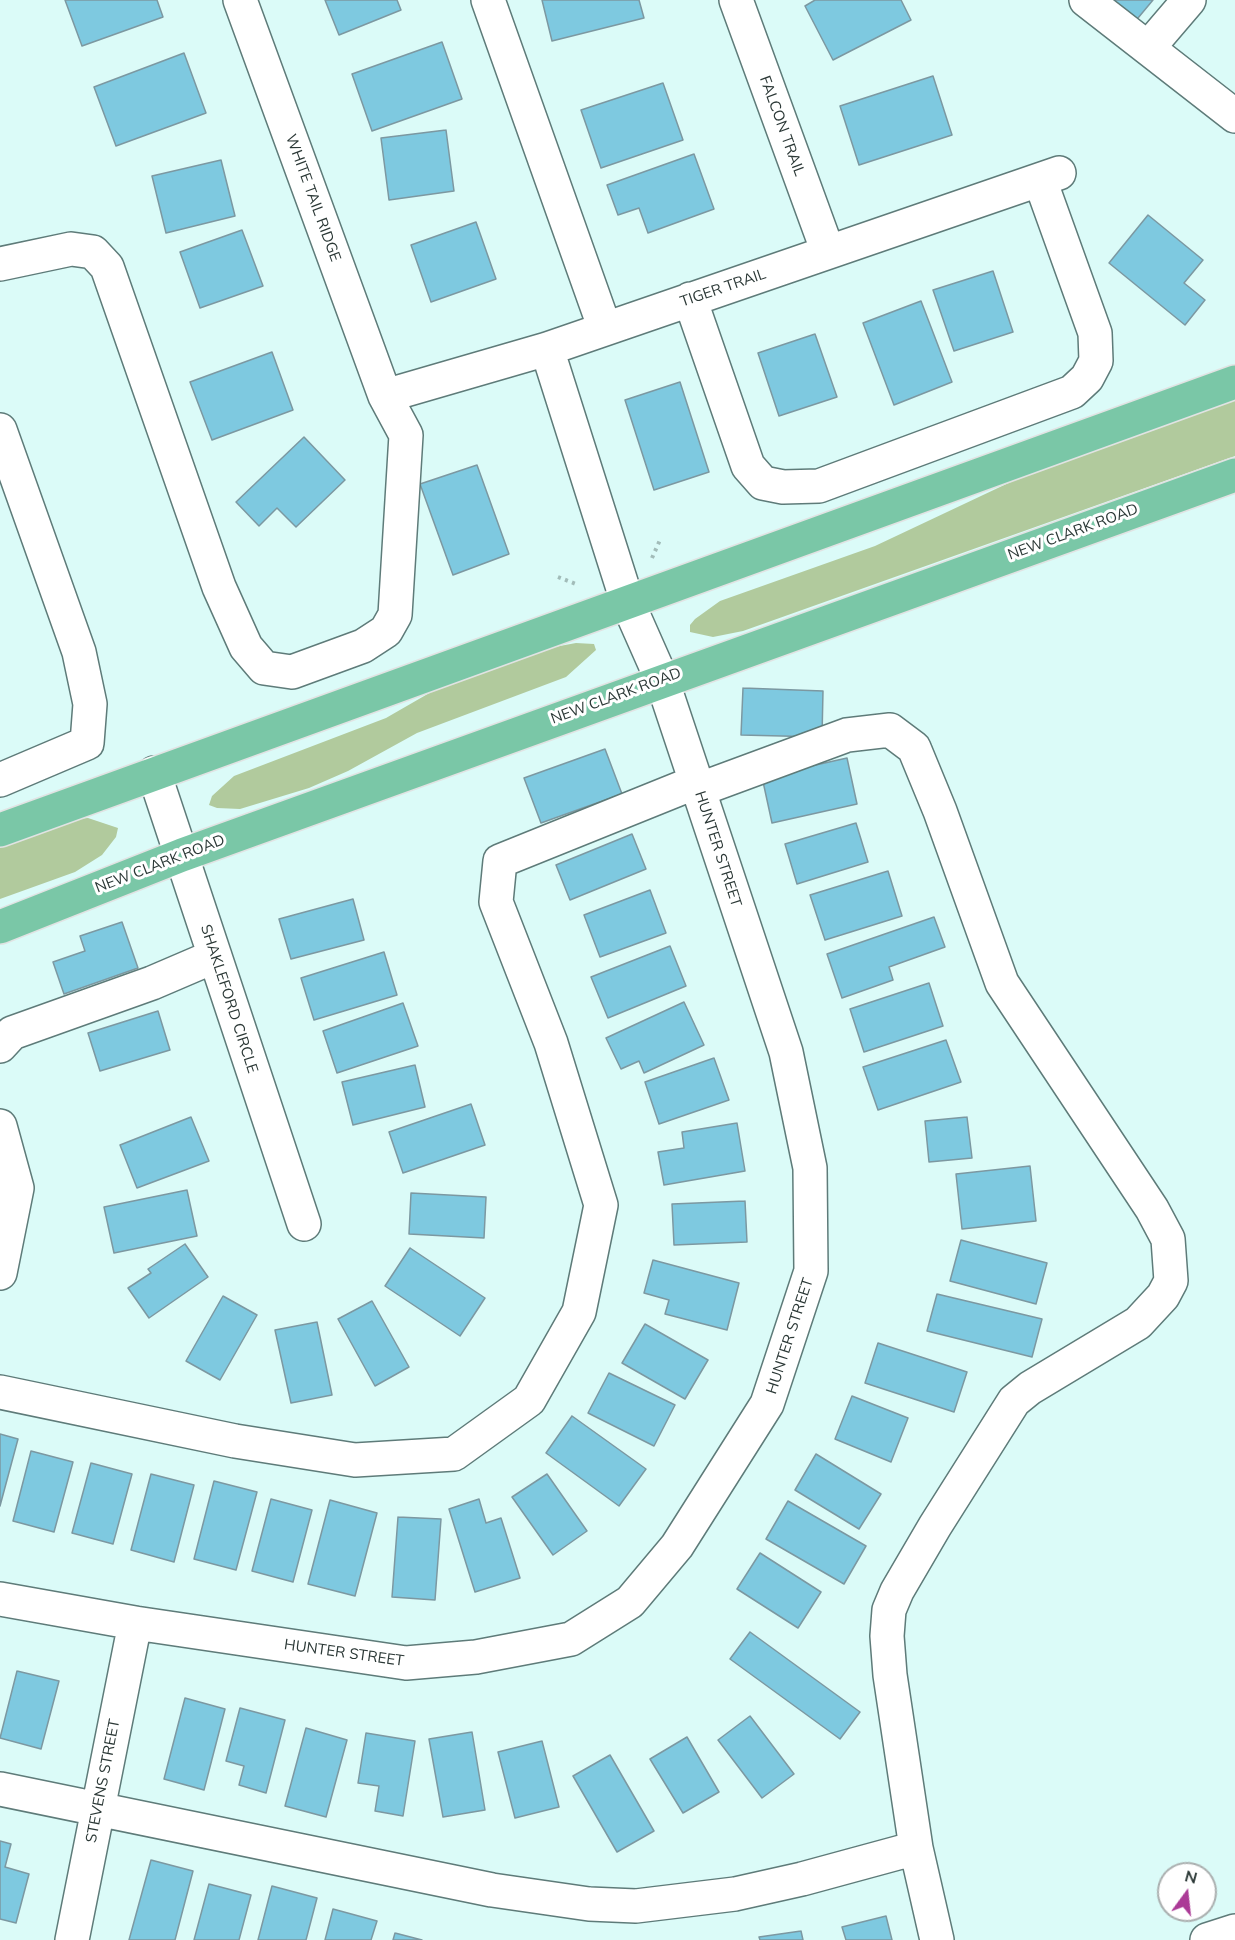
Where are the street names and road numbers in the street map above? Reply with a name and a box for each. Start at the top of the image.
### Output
street label: FALCON TRAIL [756,73,808,179]
street label: WHITE TAIL RIDGE [282,132,344,264]
street label: TIGER TRAIL [678,265,768,311]
street label: NEW CLARK ROAD [1005,500,1141,564]
street label: NEW CLARK ROAD [548,664,684,728]
street label: HUNTER STREET [691,789,745,909]
street label: NEW CLARK ROAD [93,831,227,897]
street label: SHAKLEFORD CIRCLE [196,922,262,1076]
street label: HUNTER STREET [763,1276,817,1396]
street label: HUNTER STREET [283,1636,405,1670]
street label: STEVENS STREET [82,1718,124,1844]

